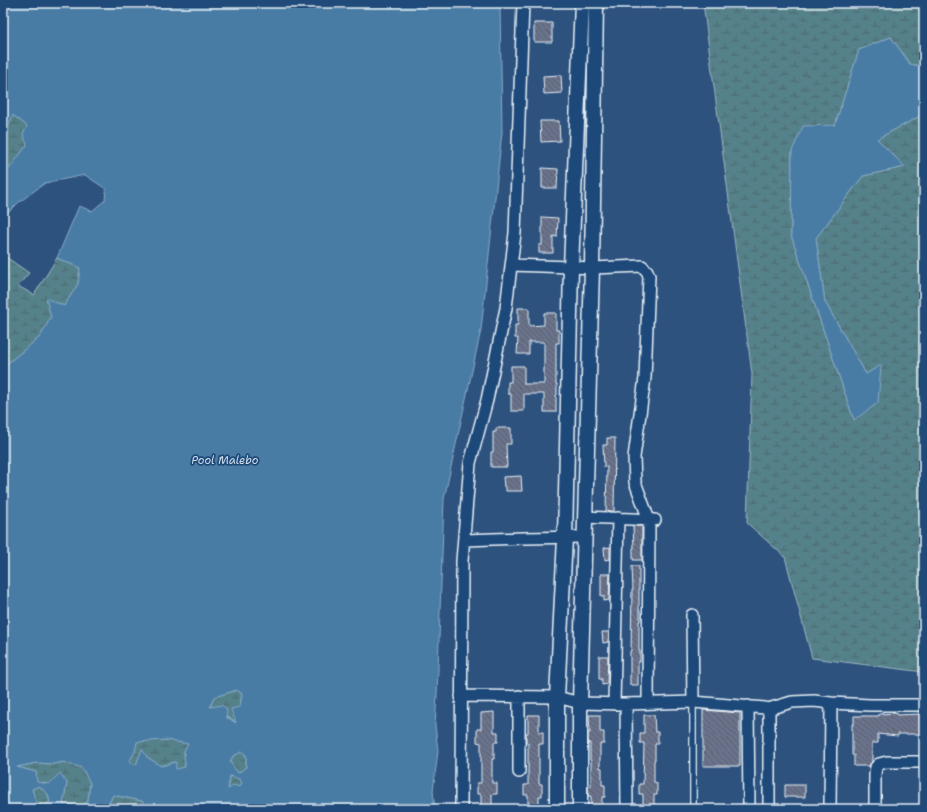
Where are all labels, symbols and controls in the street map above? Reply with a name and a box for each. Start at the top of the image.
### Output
water label: Pool Malebo [191,453,259,468]

